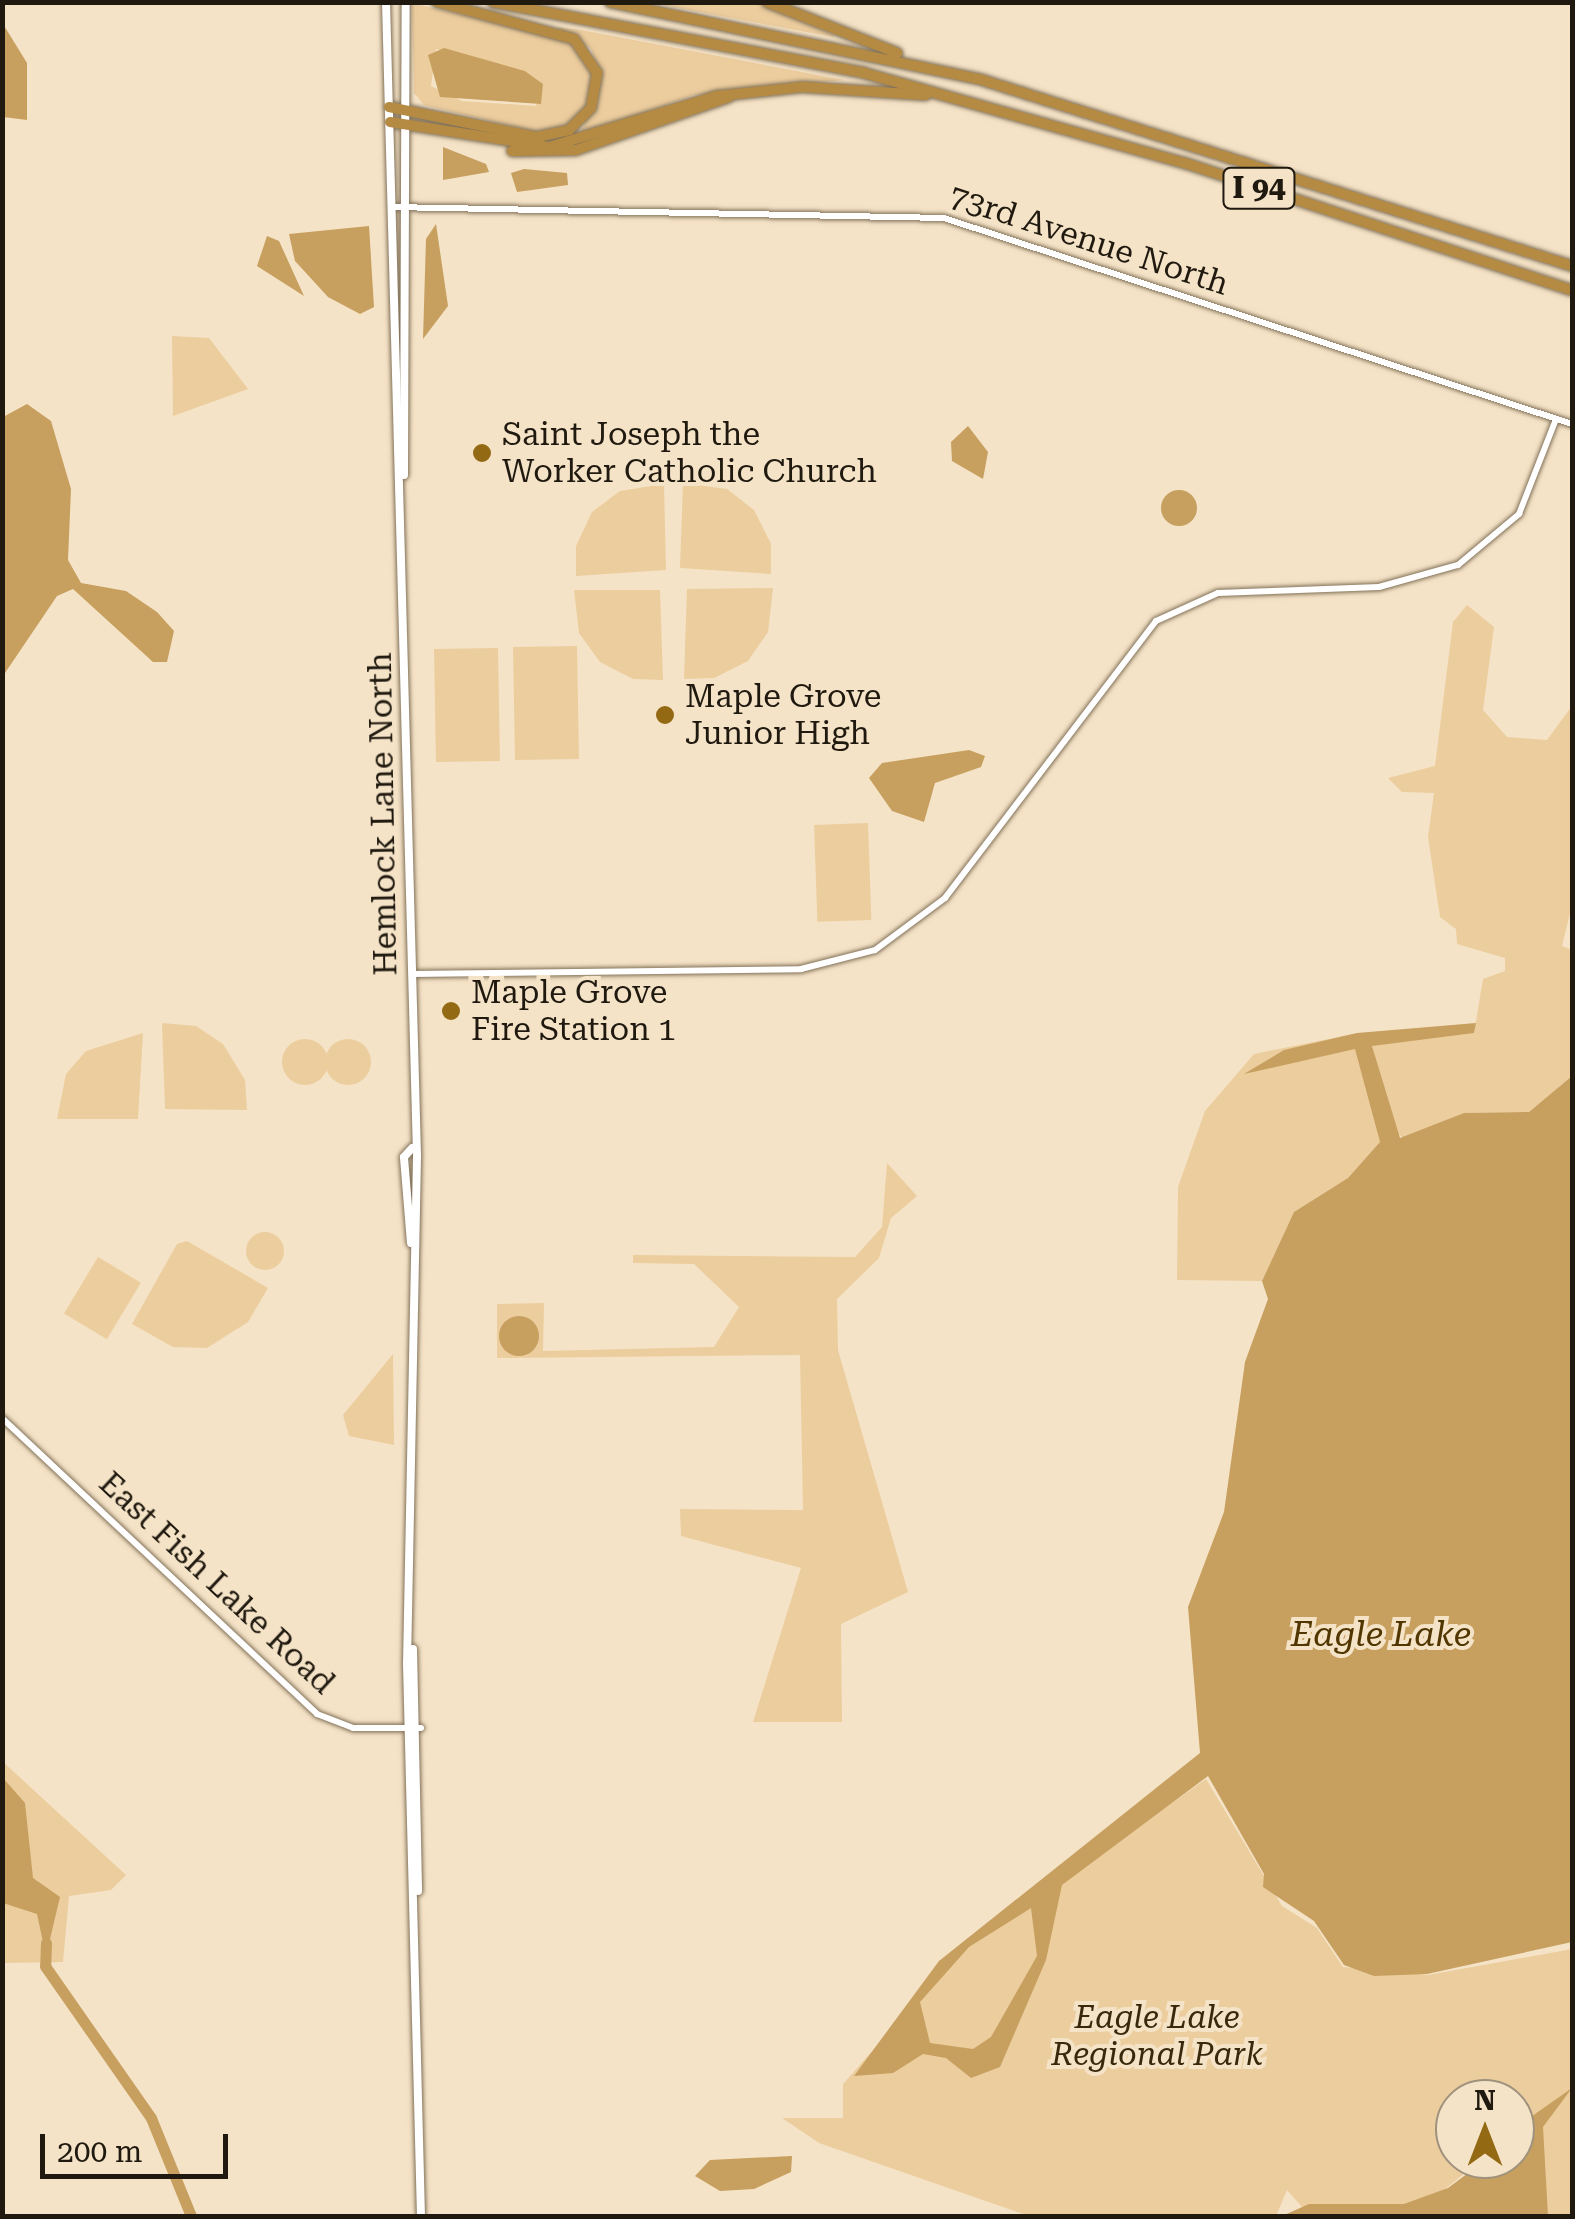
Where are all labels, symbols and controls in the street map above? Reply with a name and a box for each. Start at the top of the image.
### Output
road number: I 94 [1222,163,1296,213]
street label: 73rd Avenue North [945,177,1233,303]
place label: Saint Joseph the Worker Catholic Church [502,416,877,491]
marker: Saint Joseph the Worker Catholic Church [471,442,493,464]
street label: Hemlock Lane North [361,652,405,976]
place label: Maple Grove Junior High [685,678,881,753]
marker: Maple Grove Junior High [654,704,676,726]
place label: Maple Grove Fire Station 1 [471,974,676,1049]
marker: Maple Grove Fire Station 1 [440,1000,462,1022]
street label: East Fish Lake Road [91,1464,343,1702]
water label: Eagle Lake [1291,1614,1471,1656]
park label: Eagle Lake Regional Park [1051,1999,1263,2074]
north arrow [1435,2079,1535,2179]
text: N [1474,2084,1496,2117]
scale bar [45,2114,232,2176]
text: 200 m [57,2134,142,2169]

